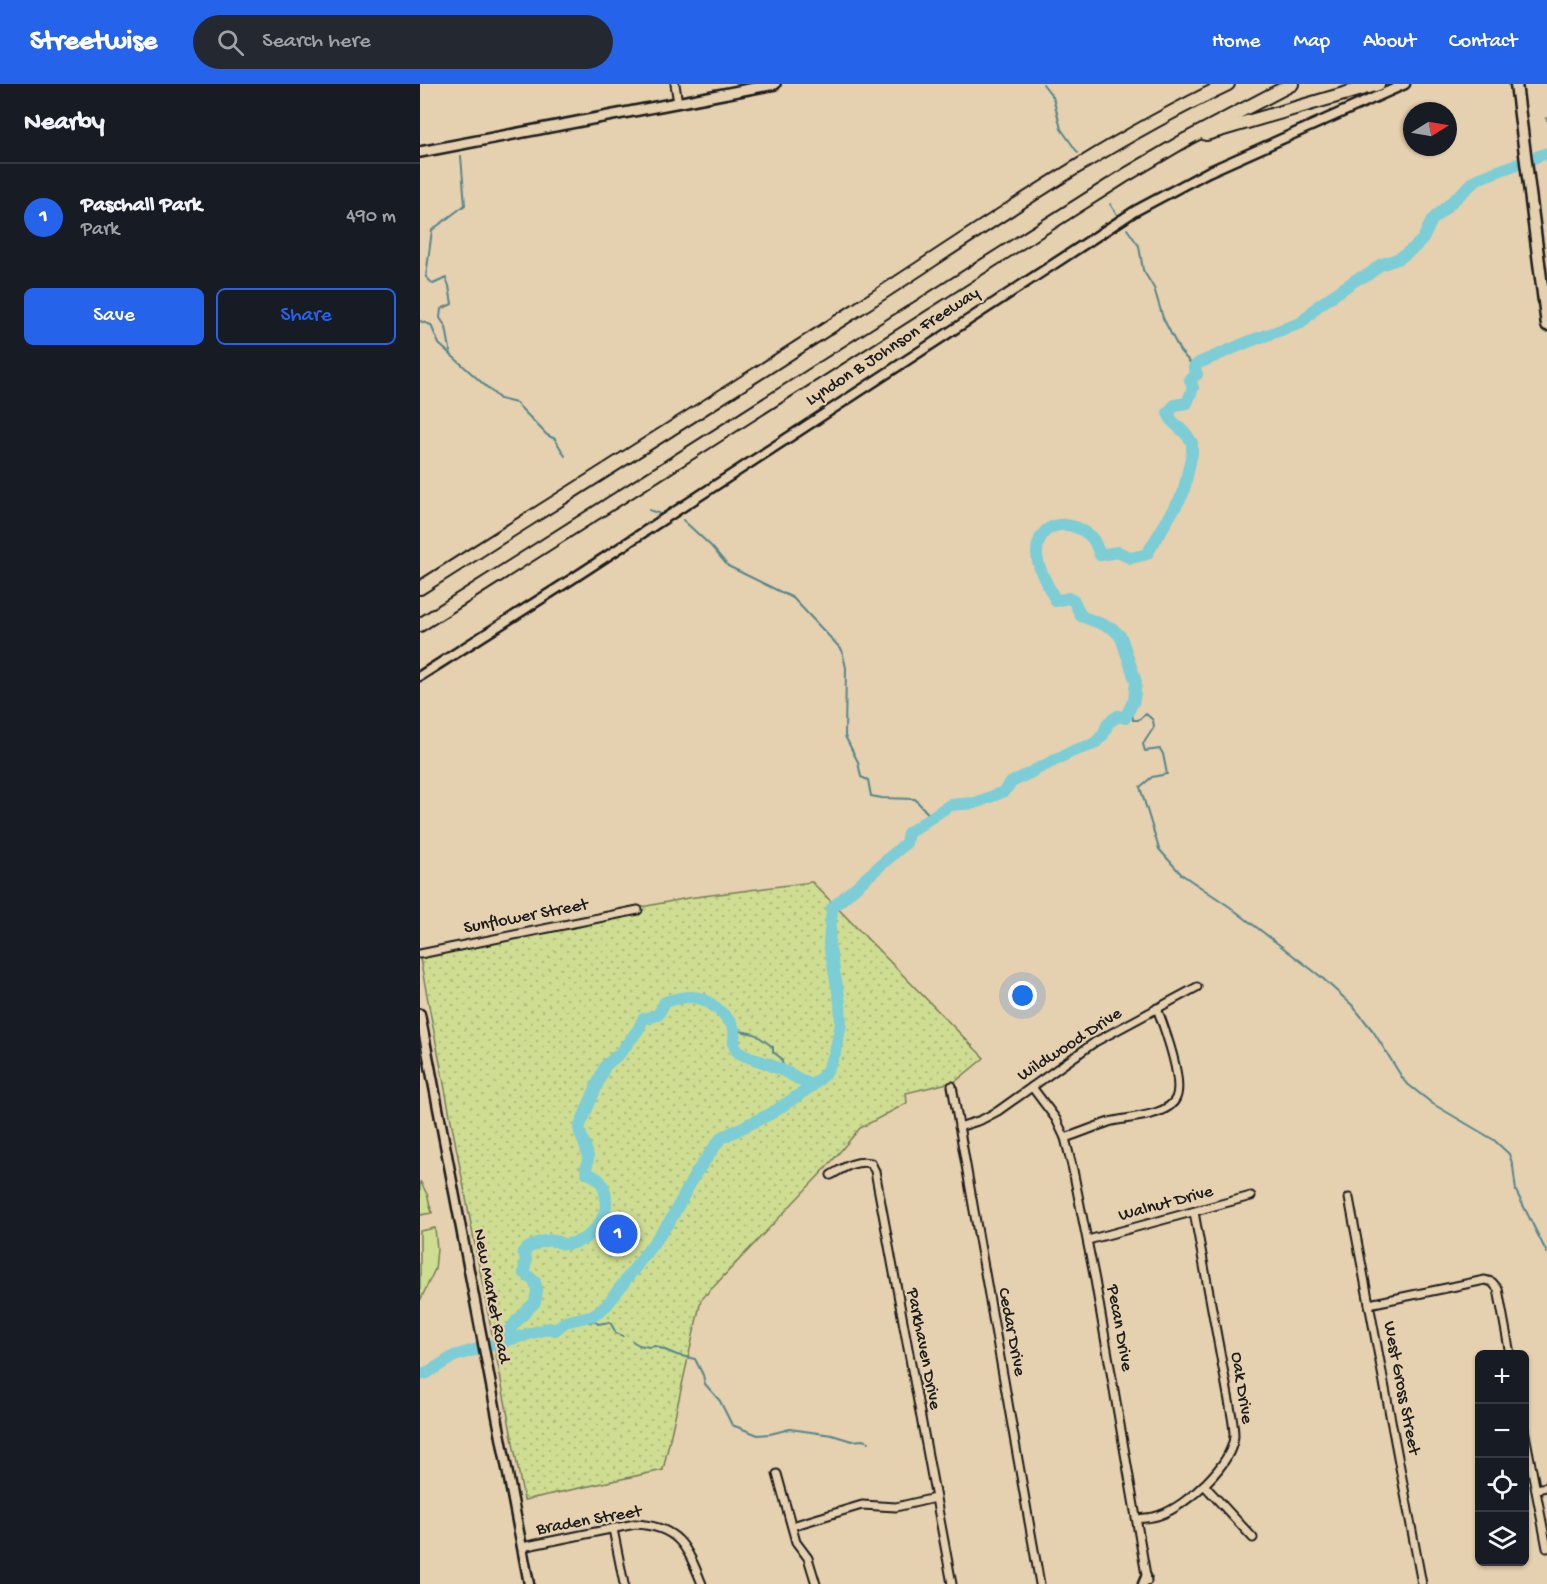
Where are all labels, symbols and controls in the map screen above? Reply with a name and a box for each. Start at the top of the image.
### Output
search box [193,15,613,69]
text: Streetwise [30,26,157,59]
icon: search [214,26,247,59]
text: Search here [262,29,371,55]
text: Home [1212,30,1260,55]
text: Map [1293,30,1330,55]
text: About [1363,30,1416,55]
text: Contact [1449,30,1517,55]
north arrow [1403,102,1457,156]
text: Nearby [24,108,105,139]
text: Paschall Park [81,193,202,219]
text: 1 [39,206,48,229]
text: 490 m [346,206,396,229]
text: Park [81,219,119,242]
street label: Lyndon B Johnson Freeway [802,283,984,411]
button: Save [24,288,204,345]
button: Share [216,288,396,345]
street label: Sunflower Street [462,894,591,939]
your location [1008,981,1037,1010]
street label: Wildwood Drive [1014,1003,1127,1087]
street label: Walnut Drive [1116,1181,1216,1227]
pin: 1 [598,1212,638,1256]
street label: New Market Road [468,1227,515,1366]
street label: Pecan Drive [1101,1282,1137,1374]
street label: Parkhaven Drive [901,1286,945,1412]
street label: Cedar Drive [992,1286,1030,1379]
street label: West Gross Street [1378,1320,1425,1458]
map controls [1475,1350,1529,1566]
button: + [1475,1350,1529,1404]
street label: Oak Drive [1225,1351,1257,1426]
button: − [1475,1404,1529,1458]
button: locate [1475,1458,1529,1512]
street label: Braden Street [534,1501,645,1541]
button: layers [1475,1512,1529,1566]

